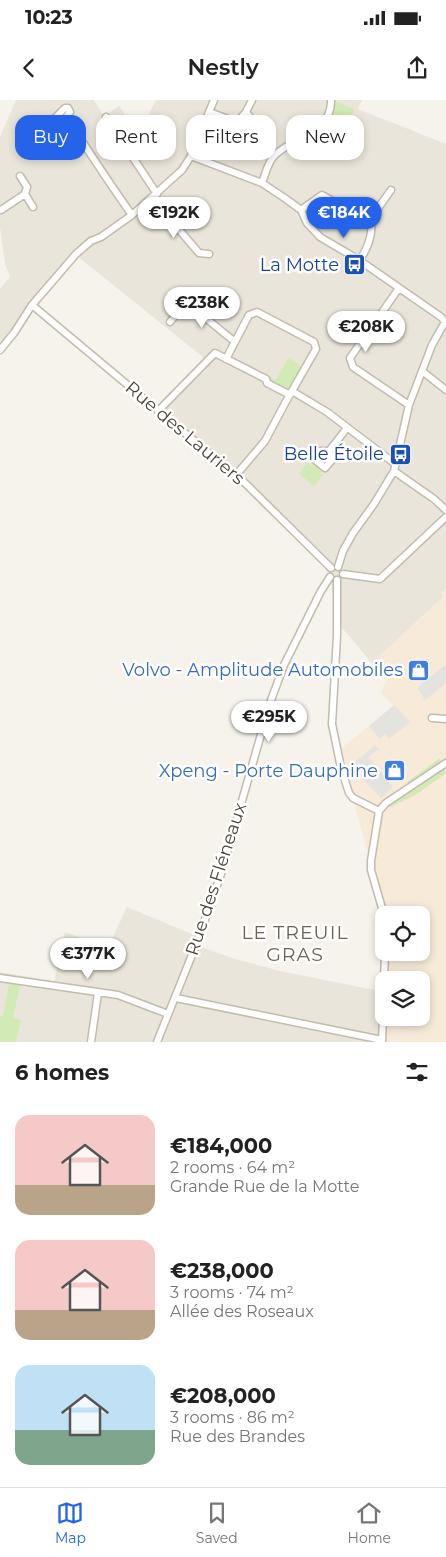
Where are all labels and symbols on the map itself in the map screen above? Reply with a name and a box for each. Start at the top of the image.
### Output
pin: €192K [139,196,209,239]
pin: €184K [309,196,379,239]
bus stop icon: La Motte [343,253,367,277]
place label: La Motte [260,254,339,276]
pin: €238K [167,286,237,329]
pin: €208K [331,310,401,353]
street label: Rue des Lauriers [121,377,249,490]
bus stop icon: Belle Étoile [388,442,412,466]
place label: Belle Étoile [284,443,384,465]
shop icon: Volvo - Amplitude Automobiles [407,658,431,682]
place label: Volvo - Amplitude Automobiles [122,659,403,681]
pin: €295K [234,700,304,743]
shop icon: Xpeng - Porte Dauphine [382,759,406,783]
place label: Xpeng - Porte Dauphine [159,760,378,782]
street label: Rue des Fléneaux [181,799,251,958]
district label: LE TREUIL GRAS [241,921,349,966]
pin: €377K [53,938,123,980]

